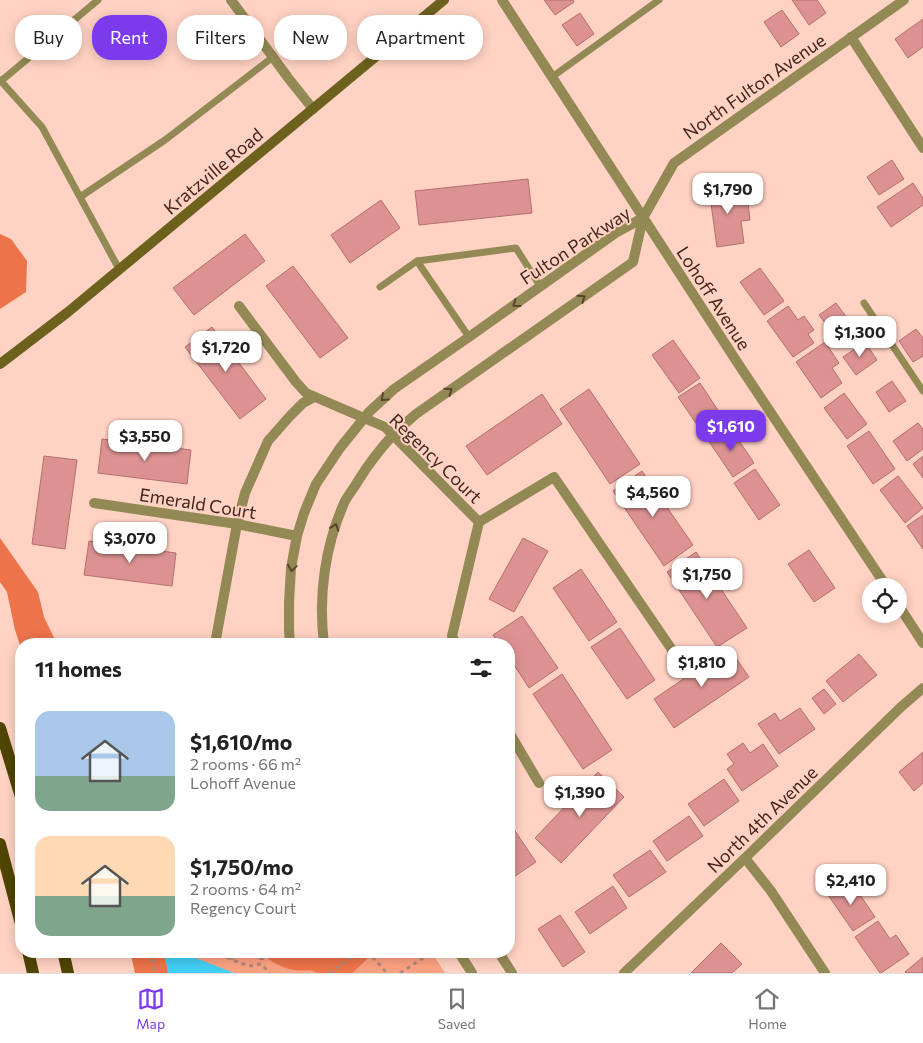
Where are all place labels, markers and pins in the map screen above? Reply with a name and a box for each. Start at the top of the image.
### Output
pin: $1,790 [687,172,769,215]
pin: $1,300 [819,316,901,358]
pin: $1,720 [185,330,267,373]
pin: $1,610 [690,410,772,452]
pin: $3,550 [104,420,186,462]
pin: $4,560 [612,476,694,518]
pin: $3,070 [89,522,171,564]
pin: $1,750 [666,558,748,600]
pin: $1,810 [661,646,743,688]
pin: $1,390 [539,776,621,818]
pin: $2,410 [810,864,892,906]

